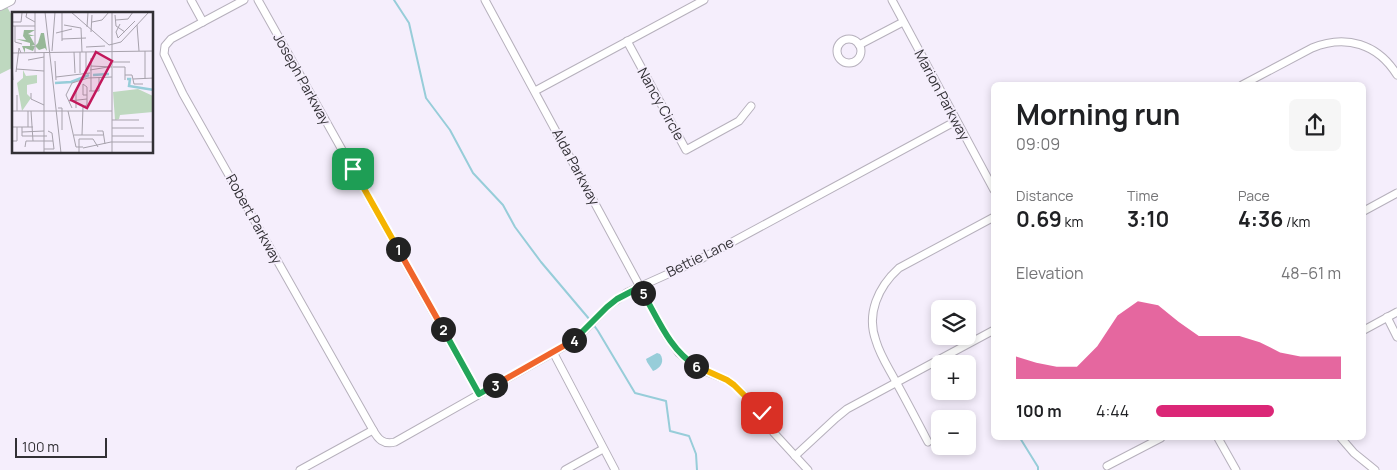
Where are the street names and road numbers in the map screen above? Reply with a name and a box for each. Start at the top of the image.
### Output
street label: Joseph Parkway [269,29,336,129]
street label: Marion Parkway [911,46,975,144]
street label: Nancy Circle [634,64,689,144]
street label: Alda Parkway [548,125,605,209]
street label: Robert Parkway [222,170,287,268]
street label: Bettie Lane [663,232,737,281]

